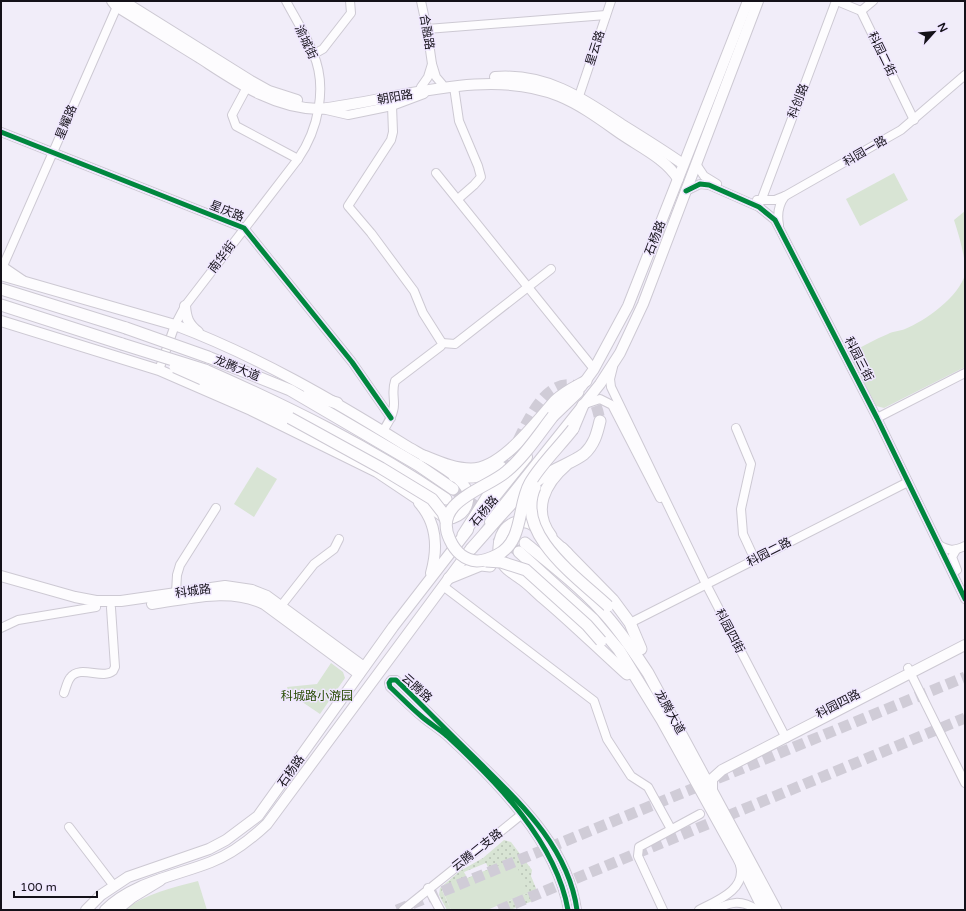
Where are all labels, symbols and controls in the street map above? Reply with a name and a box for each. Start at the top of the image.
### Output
north arrow [914,12,954,52]
street label: 合融路 [417,13,437,51]
text: N [935,21,950,35]
street label: 渝城街 [292,23,320,61]
street label: 星云路 [583,29,607,67]
street label: 科园二街 [865,29,899,79]
street label: 科创路 [785,82,811,120]
street label: 朝阳路 [376,87,414,107]
street label: 星耀路 [53,103,79,141]
street label: 科园一路 [841,133,889,169]
street label: 星庆路 [208,198,246,224]
street label: 石杨路 [642,219,668,257]
street label: 南华街 [206,238,238,276]
street label: 科园三街 [842,334,876,384]
street label: 龙腾大道 [212,353,262,383]
street label: 石杨路 [467,493,501,529]
street label: 科园二路 [744,535,794,569]
street label: 科城路 [174,582,212,600]
street label: 科园四街 [713,607,747,655]
street label: 云腾路 [399,671,435,705]
street label: 科园四路 [813,687,863,721]
street label: 龙腾大道 [652,688,688,736]
park label: 科城路小游园 [281,689,353,703]
street label: 石杨路 [275,752,307,790]
street label: 云腾二支路 [449,826,505,874]
scale bar [14,873,97,899]
text: 100 m [20,880,57,894]

